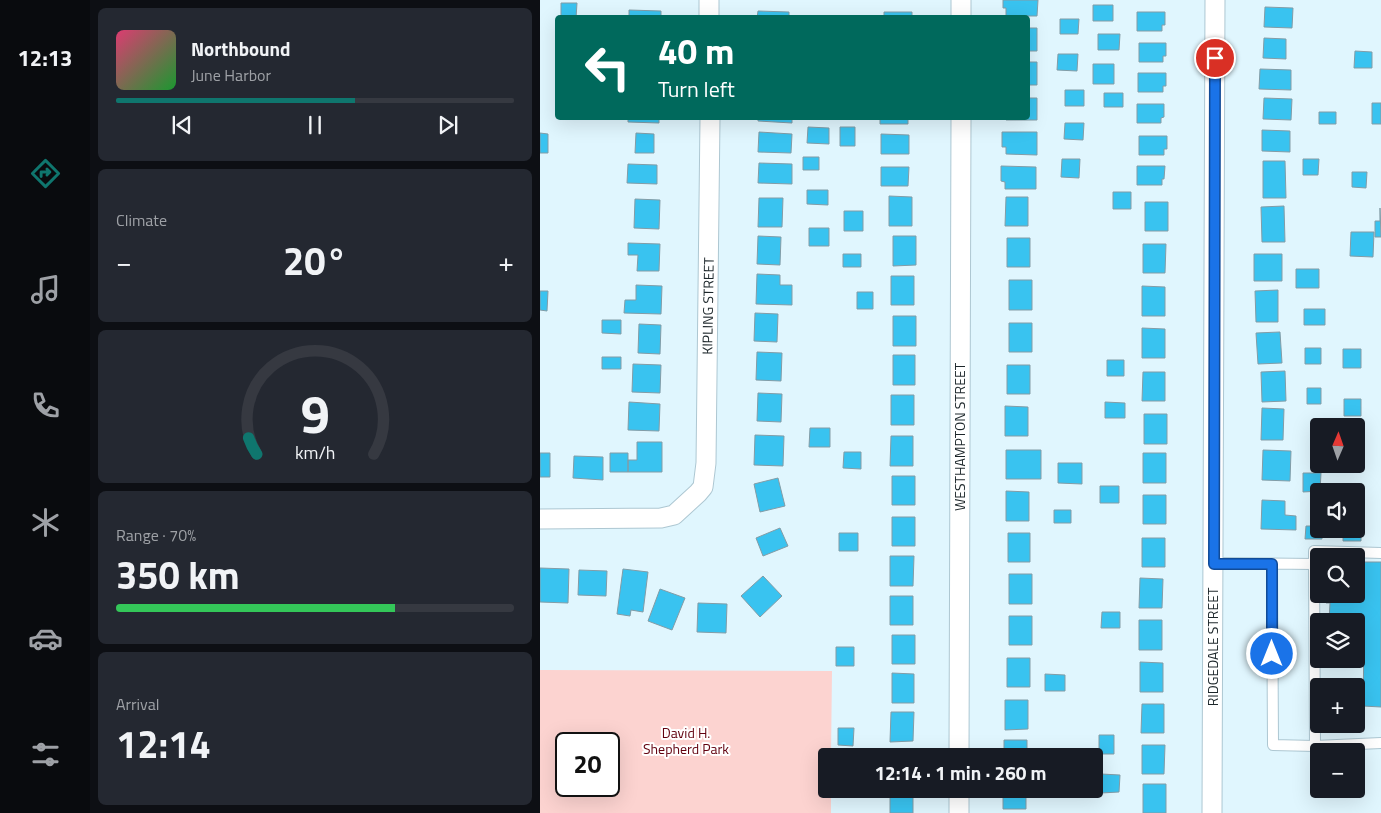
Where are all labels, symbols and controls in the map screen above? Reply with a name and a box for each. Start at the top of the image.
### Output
text: 40 m [658,24,734,78]
text: Northbound [191,34,291,63]
icon: left [575,35,640,100]
pin [1194,37,1236,79]
text: 12:13 [18,41,72,75]
icon: arrive [1201,44,1229,72]
text: June Harbor [191,63,271,87]
text: Turn left [658,72,735,106]
icon: previous [168,111,196,139]
icon: pause [301,111,329,139]
icon: next [434,111,462,139]
icon: directions [28,156,63,191]
text: Climate [116,208,167,232]
text: 20° [283,232,347,290]
text: − [116,240,132,283]
text: + [498,240,514,283]
street label: KIPLING STREET [696,256,719,355]
icon: music [28,272,63,307]
street label: WESTHAMPTON STREET [949,362,970,511]
text: 9 [300,374,330,453]
icon: phone [28,388,63,423]
north arrow [1310,418,1365,472]
map controls [1310,418,1365,798]
text: km/h [295,439,335,466]
button: sound [1310,483,1365,538]
icon: climate [28,505,63,540]
text: Range · 70% [116,523,196,547]
text: 350 km [116,546,240,604]
button: search [1310,548,1365,603]
street label: RIDGEDALE STREET [1202,587,1223,706]
button: layers [1310,613,1365,668]
icon: car [28,621,63,656]
position arrow [1245,627,1297,679]
button: + [1310,678,1365,733]
text: Arrival [116,692,159,716]
text: 12:14 [116,715,211,773]
park label: David H. Shepherd Park [643,722,729,759]
speed limit sign: 20 [555,732,620,797]
icon: filters [28,737,63,772]
button: − [1310,743,1365,798]
text: 12:14 · 1 min · 260 m [874,758,1047,787]

